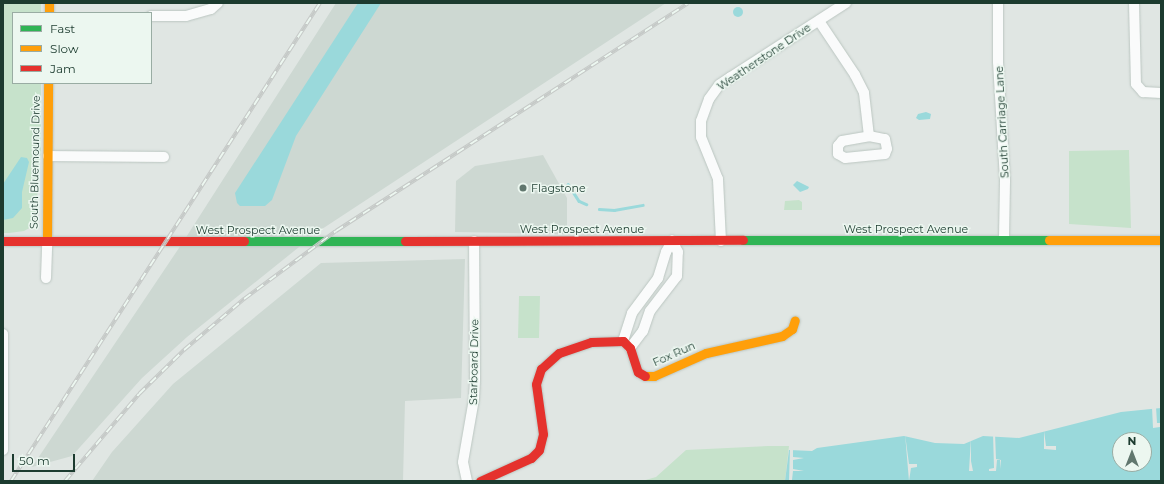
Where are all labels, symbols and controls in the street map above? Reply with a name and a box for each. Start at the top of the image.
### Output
legend [12,12,152,84]
text: Fast [50,21,75,36]
street label: Weatherstone Drive [715,21,813,93]
text: Slow [50,41,79,56]
text: Jam [50,61,76,76]
street label: South Carriage Lane [992,66,1012,178]
street label: South Bluemound Drive [27,95,43,229]
place label: Flagstone [531,181,586,195]
marker: Flagstone [518,183,528,193]
street label: West Prospect Avenue [520,222,644,236]
street label: West Prospect Avenue [844,222,968,236]
street label: West Prospect Avenue [196,223,320,237]
street label: Starboard Drive [467,319,481,405]
street label: Fox Run [651,339,697,369]
north arrow [1112,432,1152,472]
text: N [1128,434,1136,448]
scale bar [14,446,77,472]
text: 50 m [19,453,50,468]

